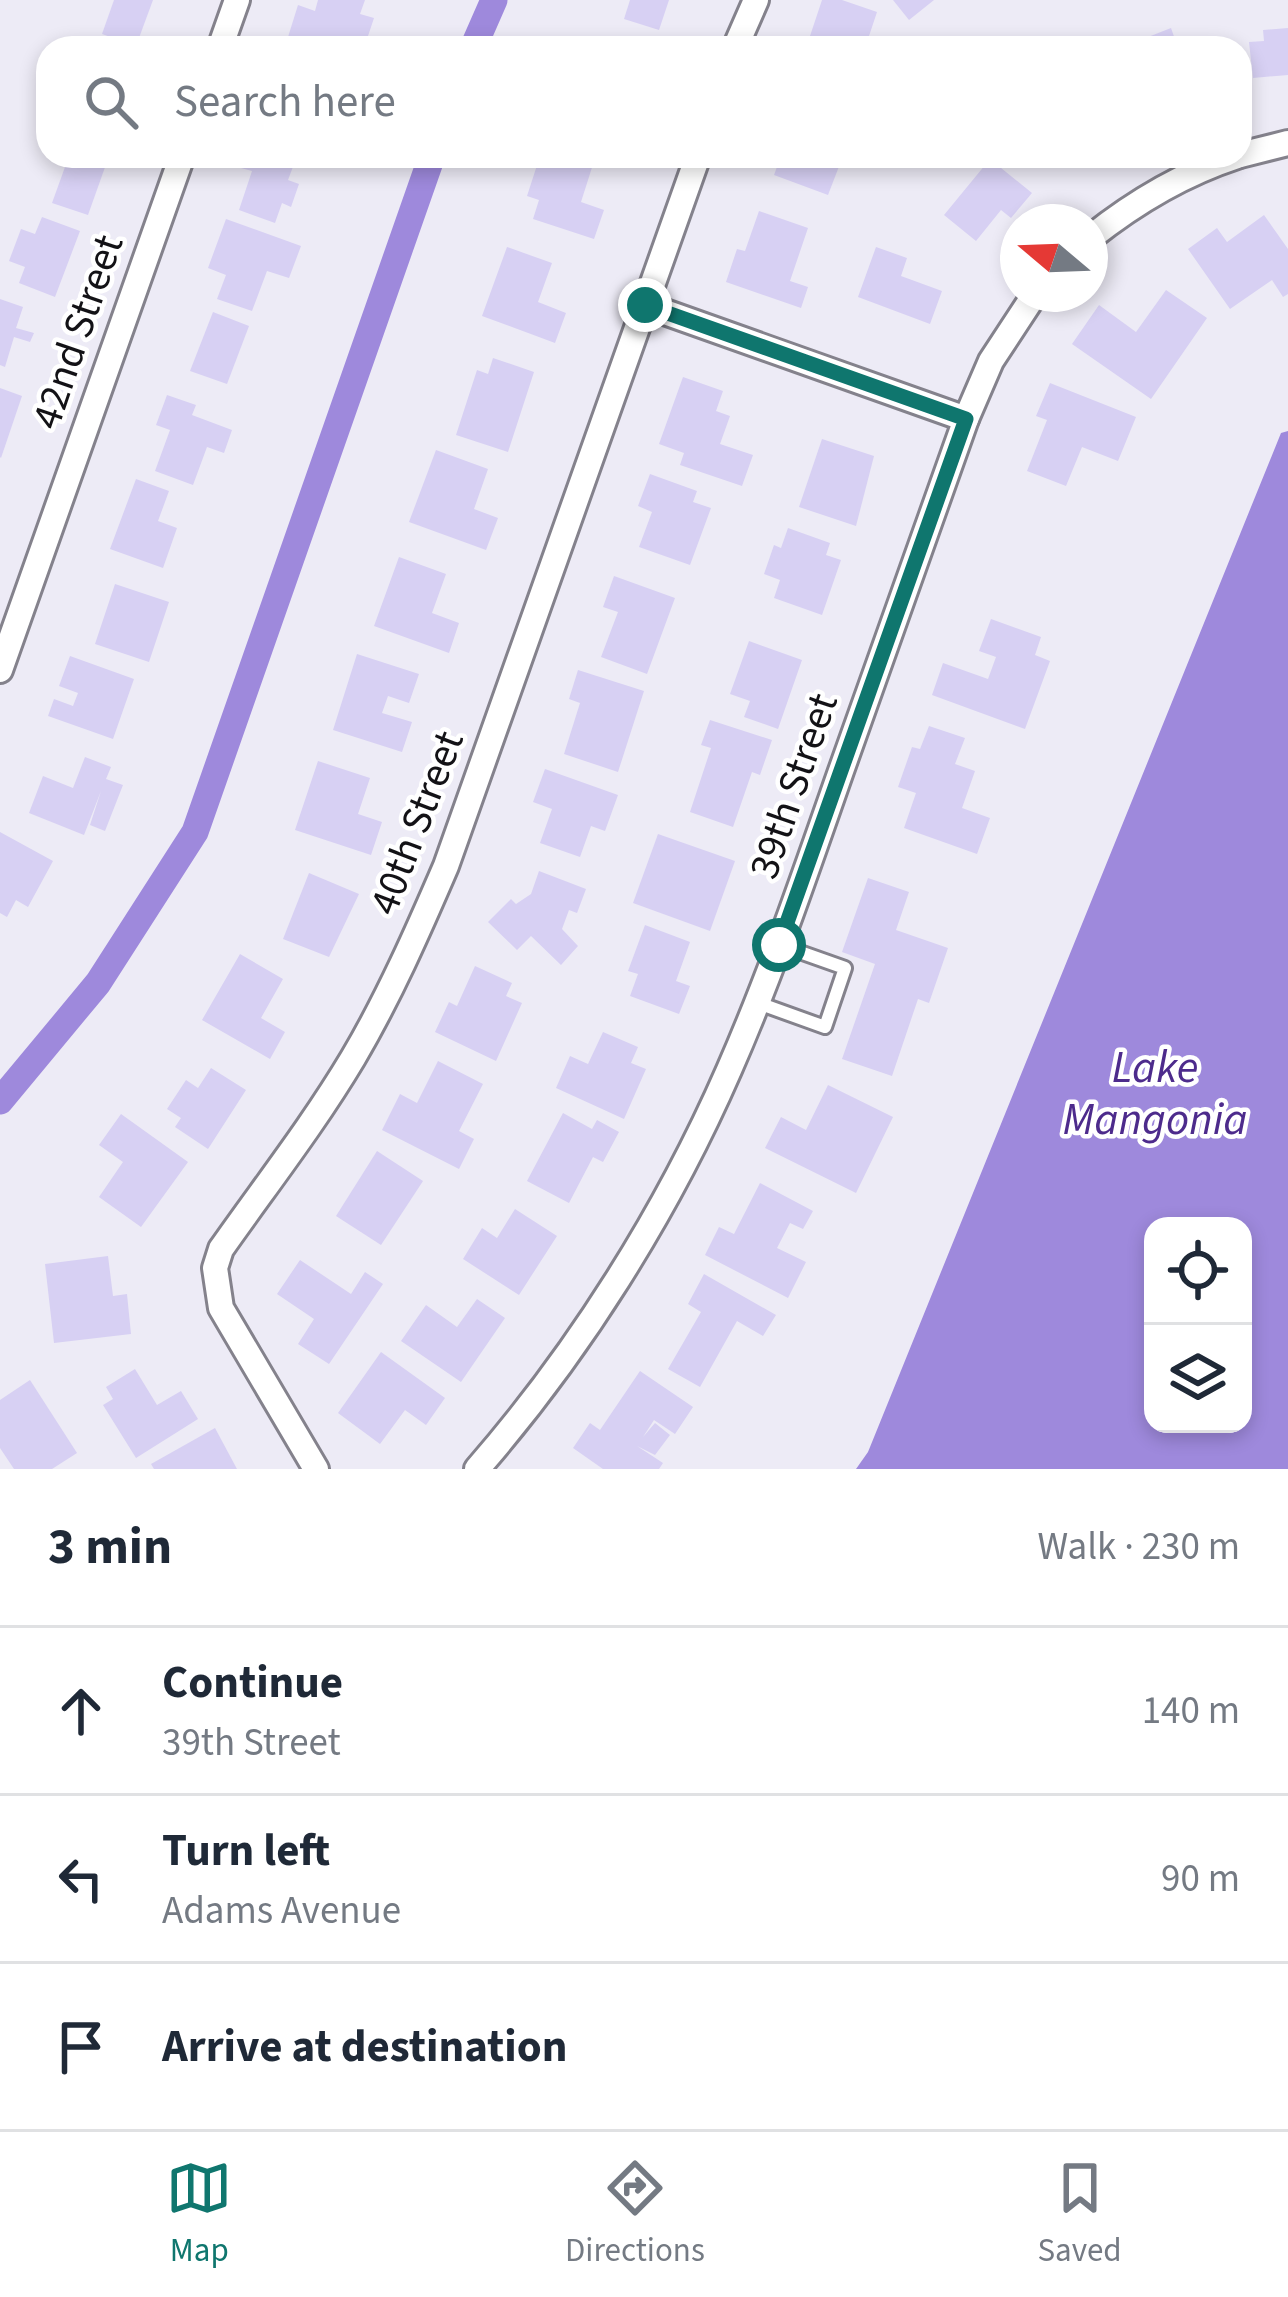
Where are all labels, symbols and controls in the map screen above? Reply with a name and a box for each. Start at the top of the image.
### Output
search box [36,36,1252,168]
icon: search [78,69,144,135]
text: Search here [174,70,396,134]
north arrow [1000,204,1108,312]
street label: 42nd Street [17,227,139,437]
route end [618,278,672,332]
street label: 39th Street [734,685,854,887]
street label: 40th Street [355,722,479,924]
route start [752,918,806,972]
water label: Lake Mangonia [1063,1036,1247,1152]
map controls [1144,1217,1252,1433]
button: locate [1144,1217,1252,1325]
button: layers [1144,1325,1252,1433]
text: 3 min [48,1511,172,1583]
text: Walk · 230 m [1037,1519,1240,1575]
text: Continue [162,1651,343,1715]
icon: ahead [48,1678,114,1744]
text: 140 m [1142,1683,1240,1739]
text: 39th Street [162,1715,341,1771]
text: Turn left [162,1819,330,1883]
icon: left [48,1846,114,1912]
text: 90 m [1161,1851,1240,1907]
text: Adams Avenue [162,1883,401,1939]
icon: arrive [48,2014,114,2080]
text: Arrive at destination [162,2015,567,2079]
tab: Map [166,2155,232,2274]
tab: Directions [565,2155,705,2274]
tab: Saved [1037,2155,1122,2274]

